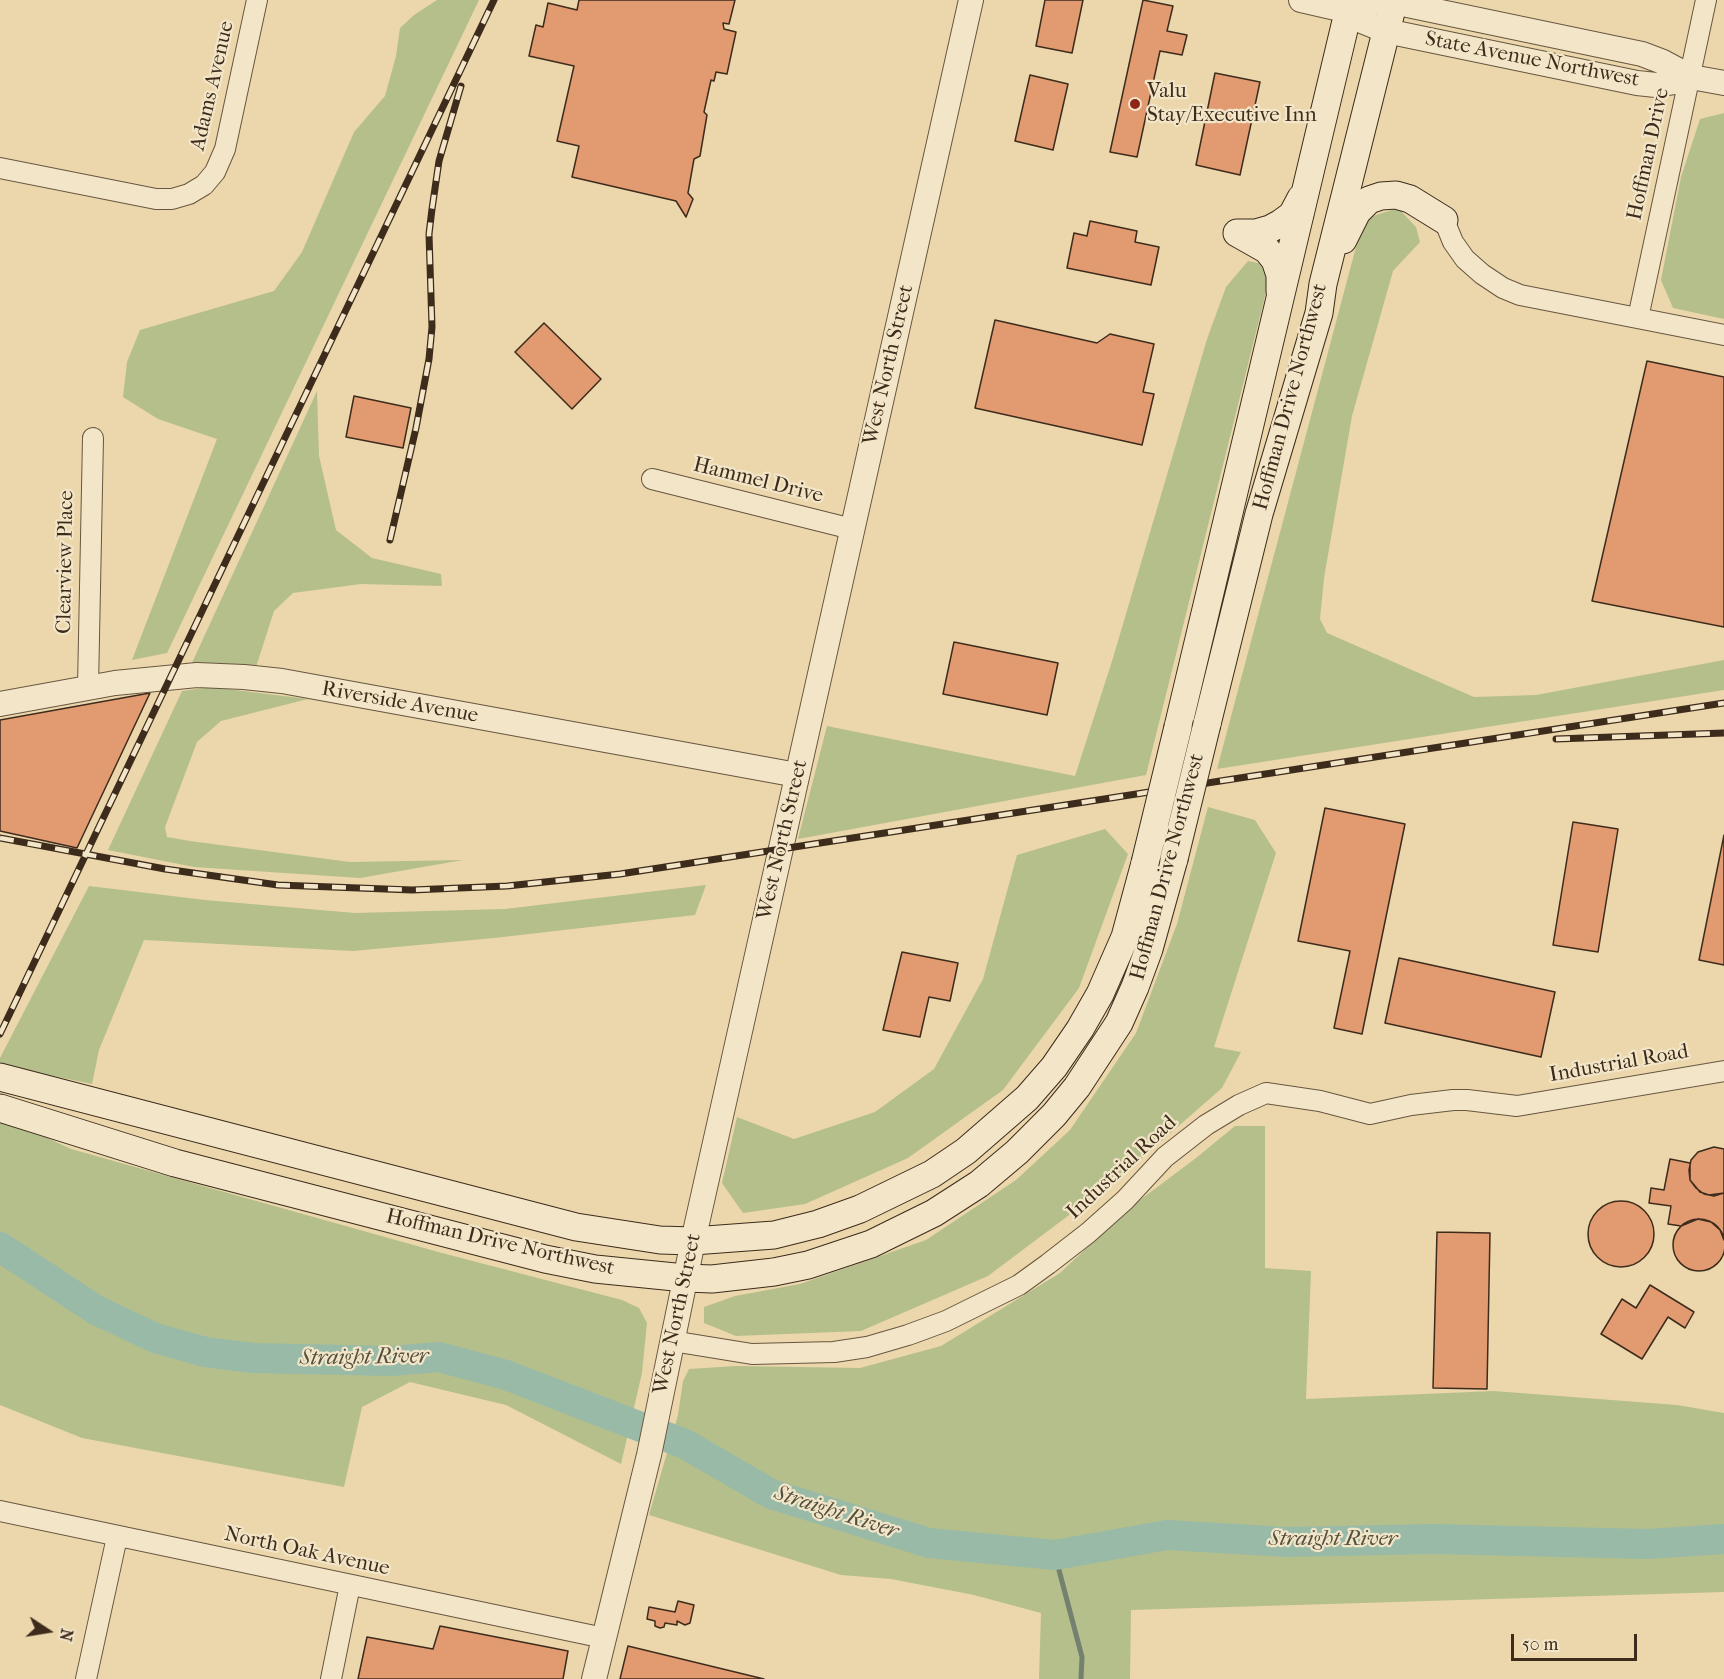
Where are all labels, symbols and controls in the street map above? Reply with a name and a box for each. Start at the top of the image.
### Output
street label: Adams Avenue [186,19,240,153]
street label: State Avenue Northwest [1423,27,1641,93]
place label: Valu Stay/Executive Inn [1147,79,1317,129]
street label: Hoffman Drive [1623,86,1675,222]
marker: Valu Stay/Executive Inn [1128,97,1142,111]
street label: Hoffman Drive Northwest [1249,281,1333,513]
street label: West North Street [858,282,920,448]
street label: Hammel Drive [690,453,826,509]
street label: Clearview Place [52,490,80,634]
street label: Riverside Avenue [320,677,480,729]
street label: Hoffman Drive Northwest [1126,751,1210,983]
street label: West North Street [752,757,814,923]
street label: Industrial Road [1548,1039,1690,1089]
street label: Industrial Road [1062,1111,1182,1225]
street label: Hoffman Drive Northwest [383,1204,617,1282]
street label: West North Street [649,1231,707,1397]
water label: Straight River [299,1344,429,1372]
water label: Straight River [771,1481,901,1545]
street label: North Oak Avenue [222,1522,392,1582]
water label: Straight River [1269,1527,1397,1553]
north arrow [18,1601,78,1661]
scale bar [1514,1622,1640,1660]
text: N [56,1627,77,1643]
text: 50 m [1522,1634,1558,1655]

